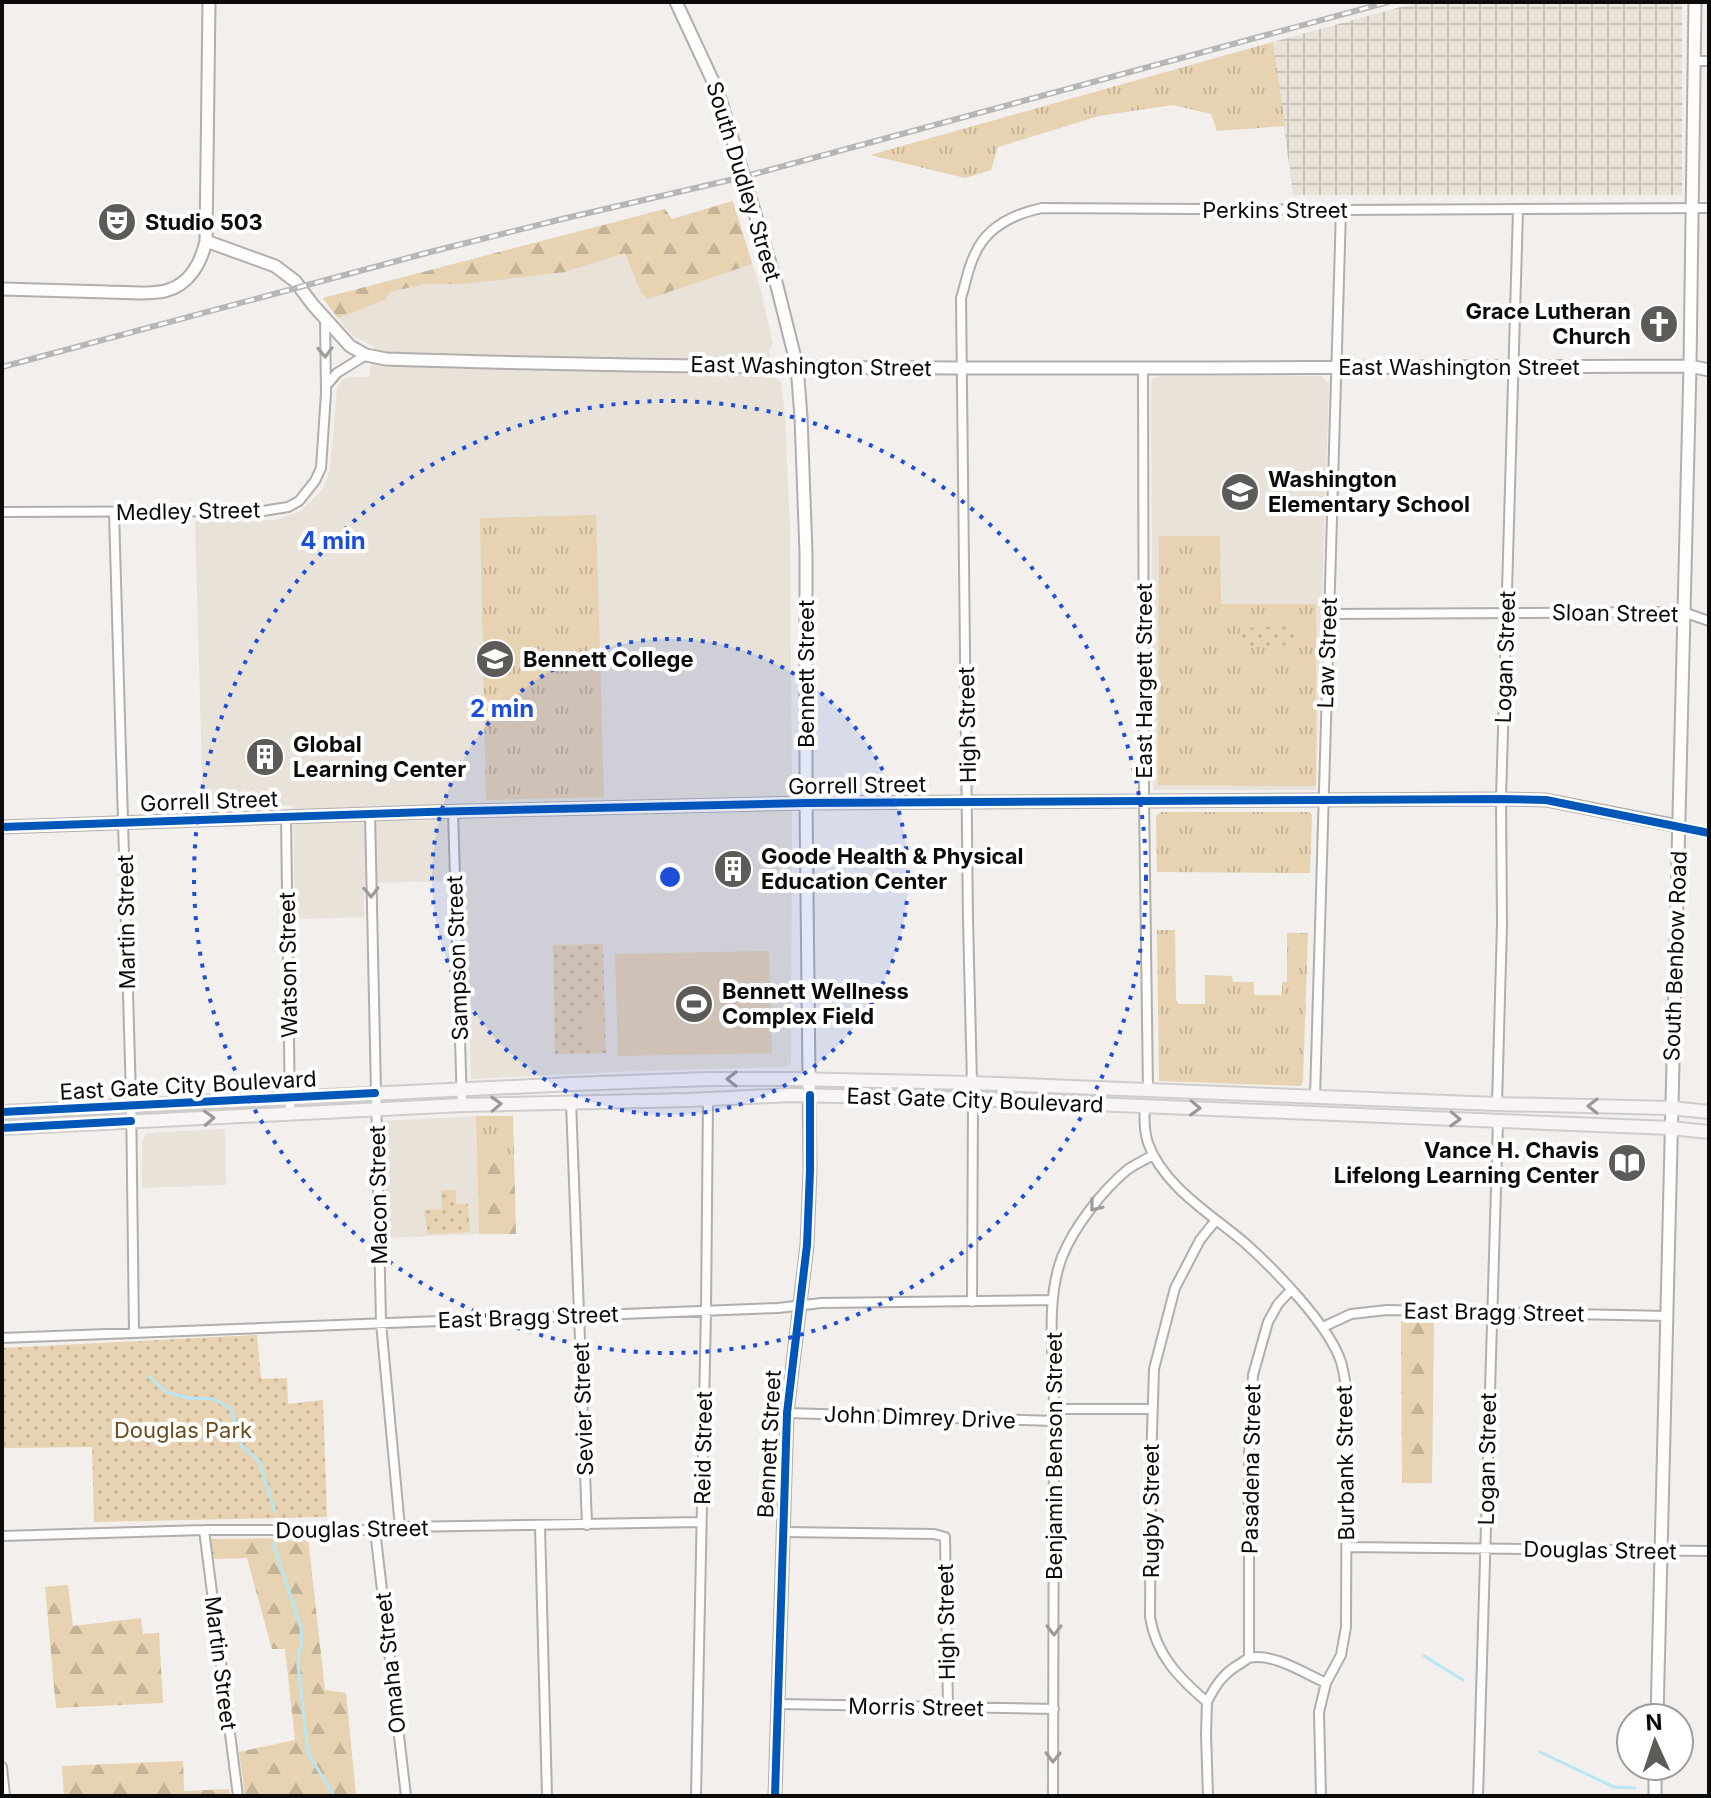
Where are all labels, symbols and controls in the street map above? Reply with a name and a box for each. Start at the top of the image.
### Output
street label: South Dudley Street [701,78,787,284]
street label: Perkins Street [1202,197,1348,223]
theatre icon: Studio 503 [96,201,138,243]
place label: Studio 503 [145,209,263,235]
place label: Grace Lutheran Church [1466,298,1631,349]
church icon: Grace Lutheran Church [1638,303,1680,345]
one-way arrow [317,346,334,359]
street label: East Washington Street [690,351,932,381]
street label: East Washington Street [1338,354,1580,380]
place label: Washington Elementary School [1268,466,1470,517]
school or university icon: Washington Elementary School [1219,471,1261,513]
street label: Medley Street [116,497,260,525]
text: 4 min [300,526,366,555]
street label: East Hargett Street [1131,583,1157,779]
street label: Logan Street [1490,590,1520,724]
street label: Law Street [1312,597,1342,709]
street label: Sloan Street [1552,599,1678,627]
street label: Bennett Street [793,600,819,748]
school or university icon: Bennett College [474,638,516,680]
place label: Bennett College [523,646,694,672]
street label: High Street [953,667,981,783]
text: 2 min [470,694,534,723]
place label: Global Learning Center [293,731,466,782]
building icon: Global Learning Center [244,736,286,778]
street label: Gorrell Street [788,771,926,799]
street label: Gorrell Street [140,786,278,816]
place label: Goode Health & Physical Education Center [761,843,1024,894]
building icon: Goode Health & Physical Education Center [712,848,754,890]
street label: South Benbow Road [1658,850,1692,1062]
street label: Martin Street [112,854,140,990]
centre of rings [656,863,684,891]
street label: Sampson Street [441,875,473,1041]
one-way arrow [362,886,380,899]
street label: Watson Street [274,892,302,1038]
place label: Bennett Wellness Complex Field [722,978,909,1029]
sports icon: Bennett Wellness Complex Field [673,983,715,1025]
street label: East Gate City Boulevard [59,1065,317,1105]
one-way arrow [725,1070,738,1088]
street label: East Gate City Boulevard [846,1083,1104,1117]
one-way arrow [490,1095,503,1112]
one-way arrow [1586,1097,1599,1114]
one-way arrow [1189,1100,1202,1117]
one-way arrow [203,1109,216,1126]
one-way arrow [1449,1111,1462,1128]
street label: Macon Street [364,1125,392,1265]
place label: Vance H. Chavis Lifelong Learning Center [1334,1137,1599,1188]
library icon: Vance H. Chavis Lifelong Learning Center [1606,1142,1648,1184]
one-way arrow [1090,1196,1105,1211]
street label: East Bragg Street [1403,1297,1585,1327]
street label: East Bragg Street [437,1301,619,1333]
street label: Benjamin Benson Street [1041,1332,1067,1580]
street label: Sevier Street [568,1342,598,1476]
street label: Bennett Street [752,1369,786,1519]
street label: Pasadena Street [1237,1384,1265,1554]
street label: Burbank Street [1331,1385,1359,1541]
street label: Reid Street [689,1391,717,1505]
street label: Logan Street [1473,1392,1501,1526]
street label: John Dimrey Drive [824,1401,1016,1433]
park label: Douglas Park [114,1417,252,1443]
street label: Rugby Street [1138,1444,1164,1578]
street label: Douglas Street [275,1515,429,1543]
street label: Douglas Street [1523,1536,1677,1564]
street label: High Street [932,1564,960,1680]
street label: Omaha Street [370,1591,410,1735]
street label: Martin Street [200,1595,242,1731]
one-way arrow [1045,1624,1063,1637]
street label: Morris Street [848,1693,984,1721]
north arrow [1615,1702,1695,1782]
text: N [1645,1709,1663,1735]
one-way arrow [1044,1751,1062,1764]

